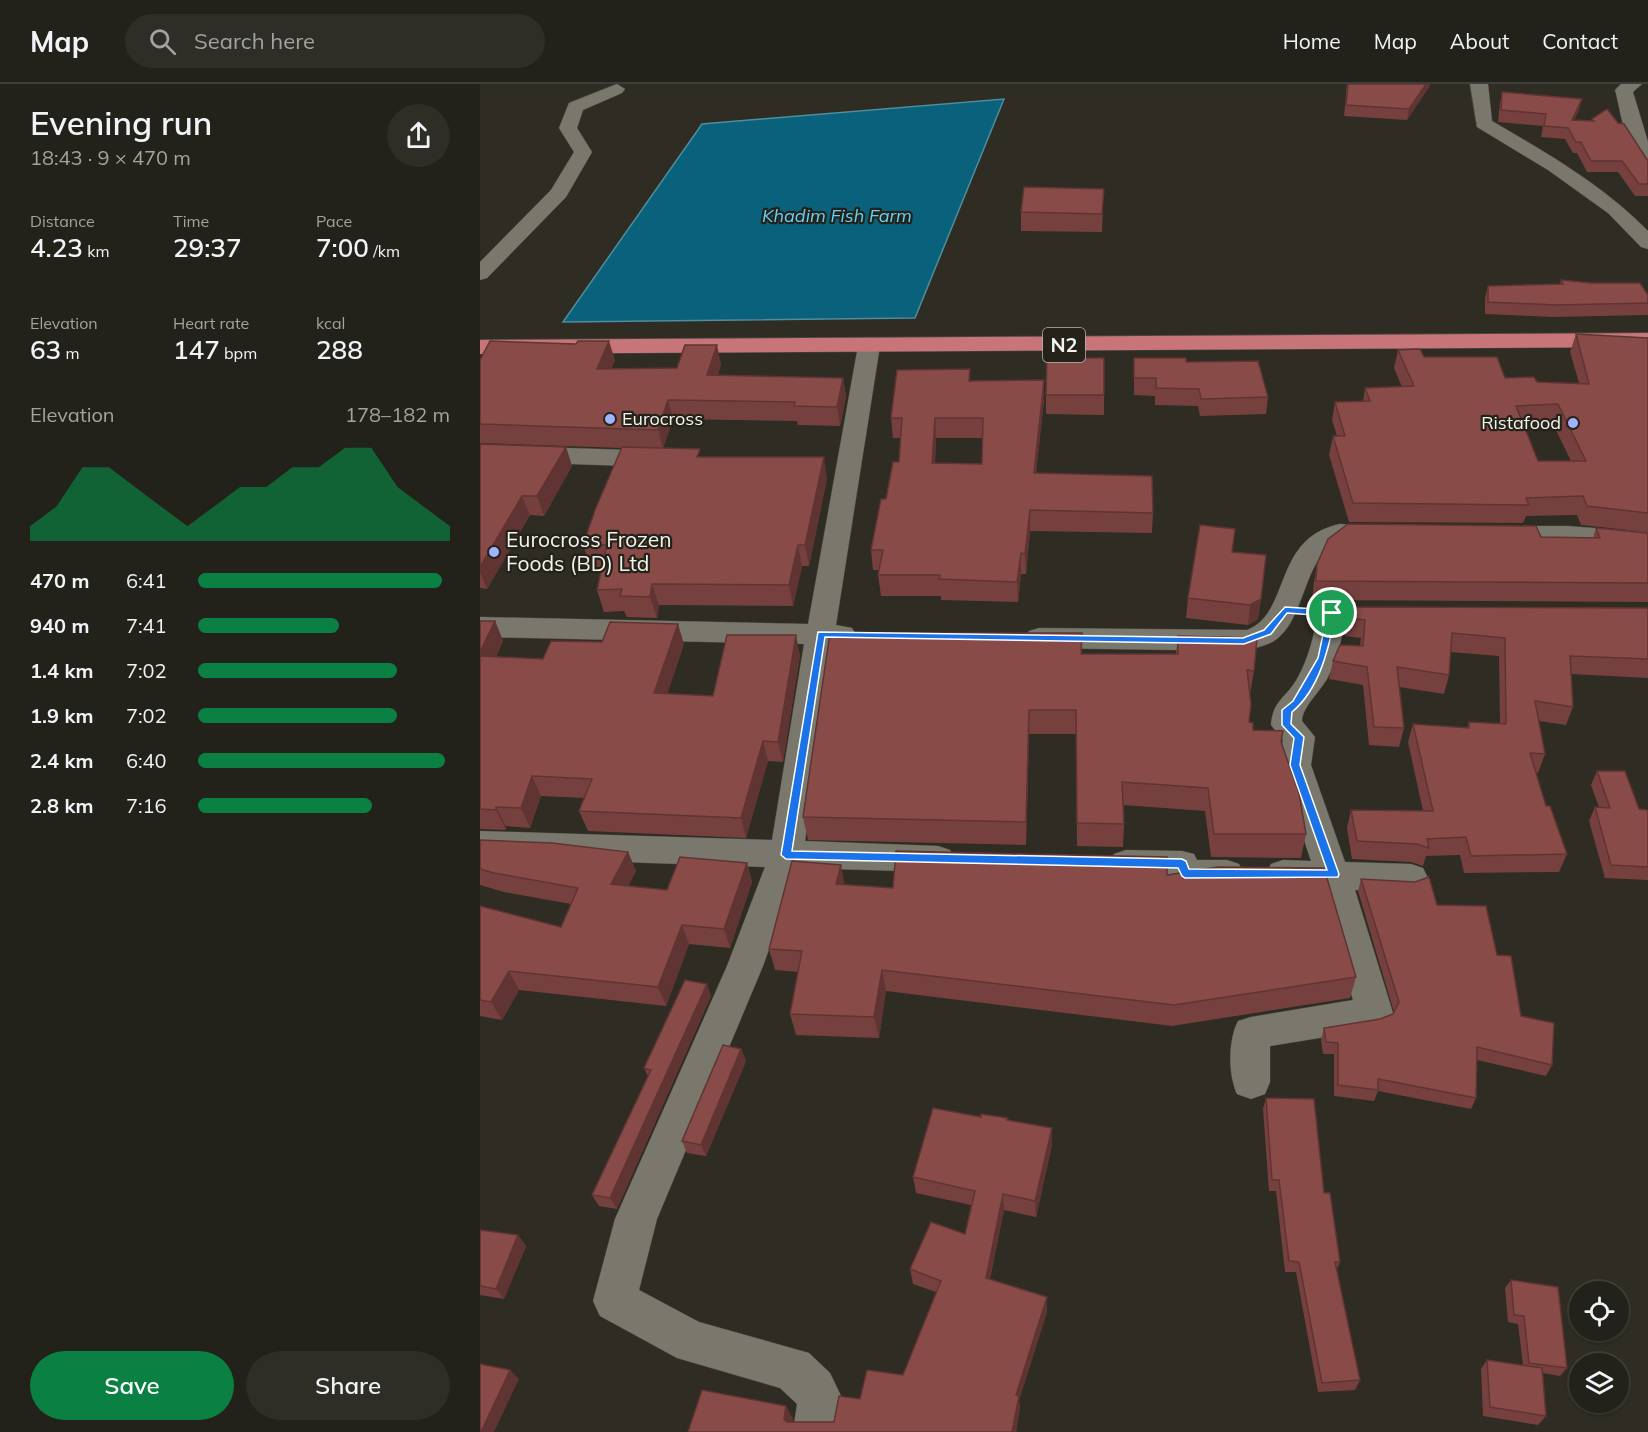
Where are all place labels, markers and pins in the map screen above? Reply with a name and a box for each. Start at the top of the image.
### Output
place label: Eurocross [622,407,703,430]
place label: Ristafood [1481,411,1561,434]
marker: Eurocross [603,412,617,426]
marker: Ristafood [1566,416,1580,430]
place label: Eurocross Frozen Foods (BD) Ltd [506,526,672,576]
marker: Eurocross Frozen Foods (BD) Ltd [487,545,501,559]
pin [1306,587,1357,638]

